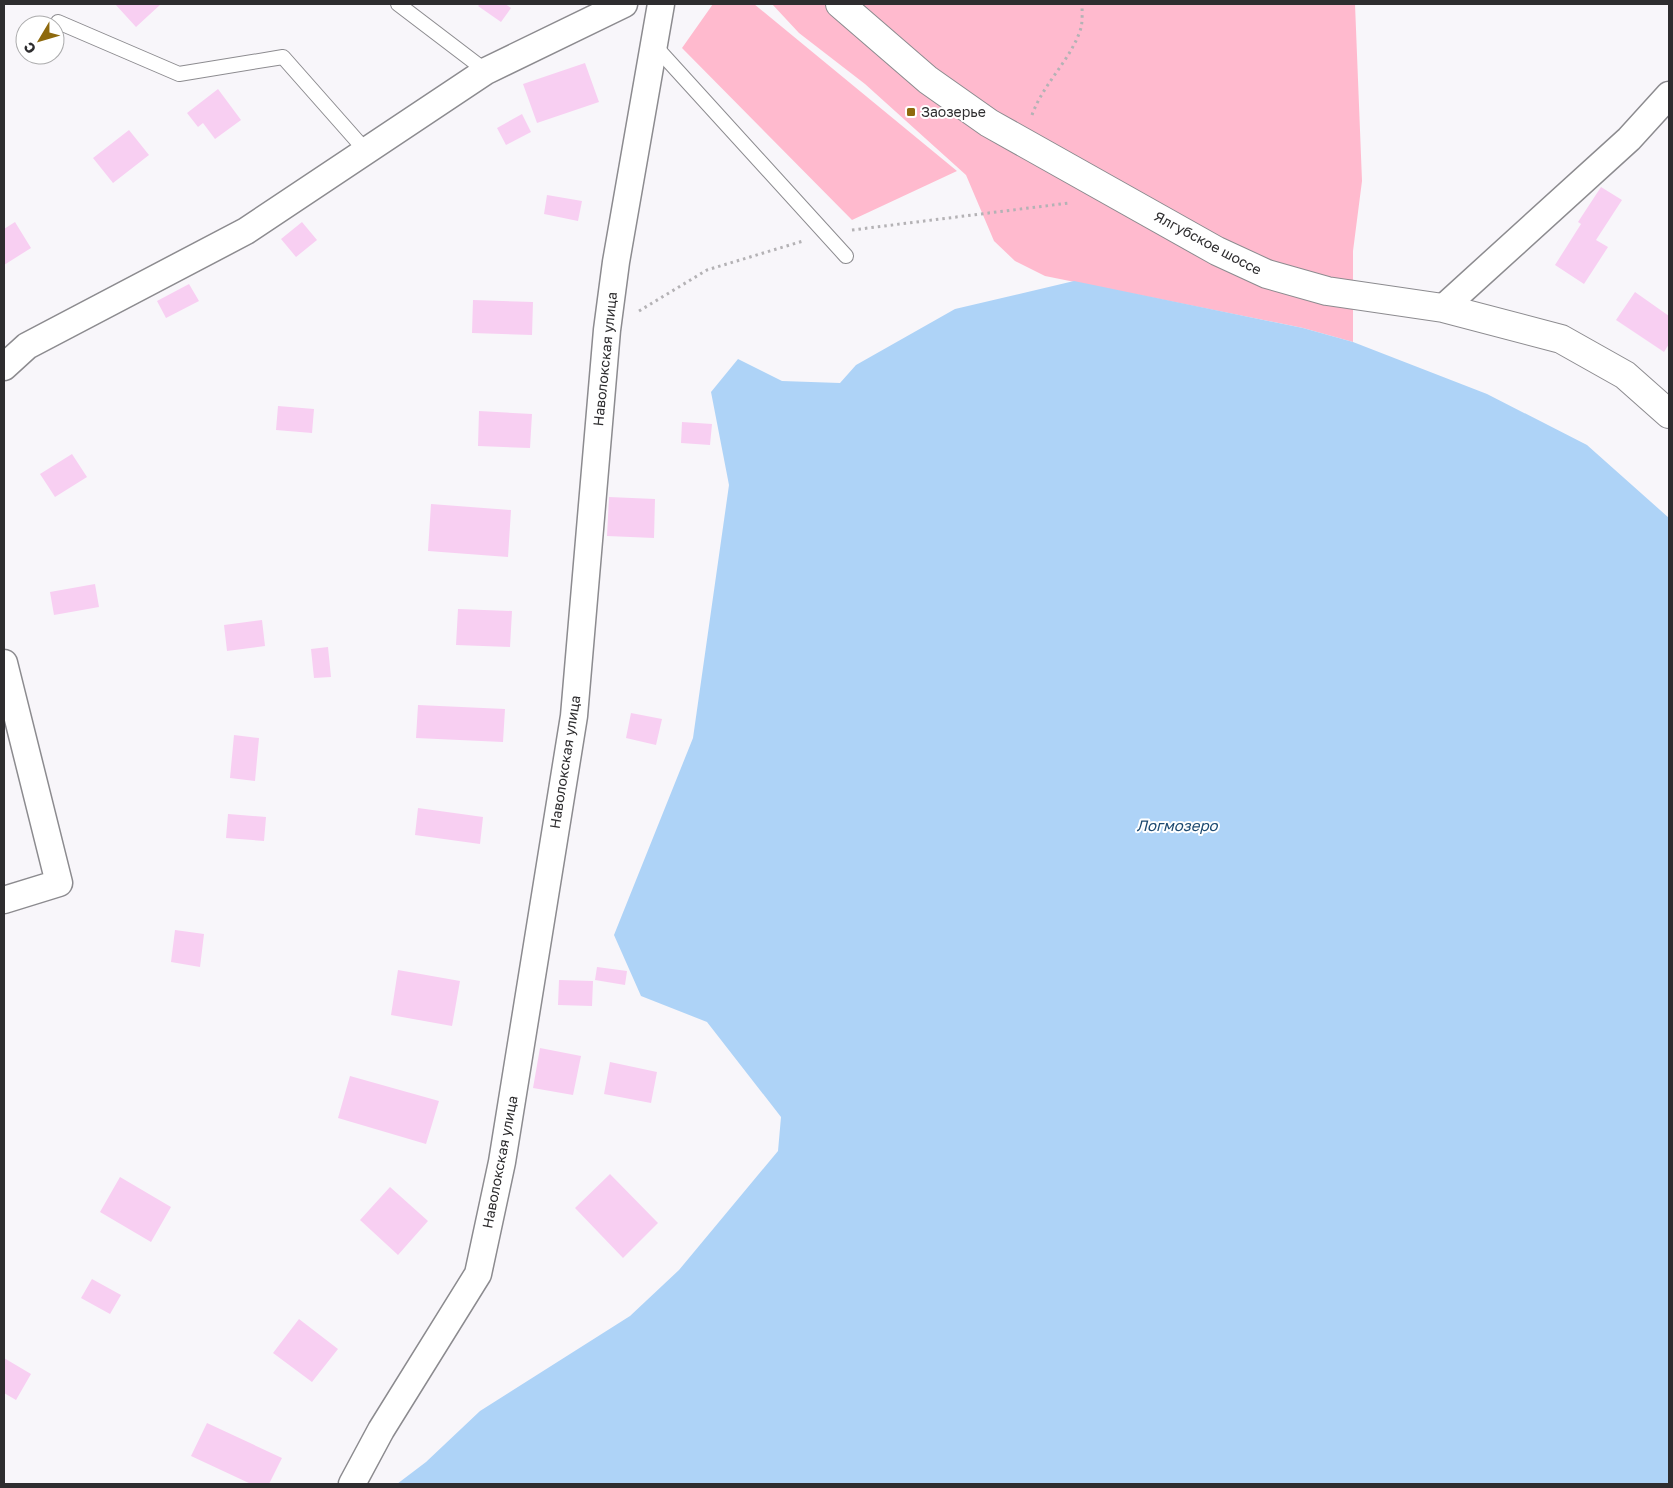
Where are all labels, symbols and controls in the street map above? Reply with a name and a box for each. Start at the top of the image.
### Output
north arrow [15,15,65,65]
text: С [20,39,39,57]
place label: Заозерье [921,103,986,120]
marker: Заозерье [905,106,917,118]
street label: Ялгубское шоссе [1152,207,1265,278]
street label: Наволокская улица [589,291,620,427]
street label: Наволокская улица [546,694,583,830]
water label: Логмозеро [1136,816,1219,834]
street label: Наволокская улица [478,1094,521,1230]

